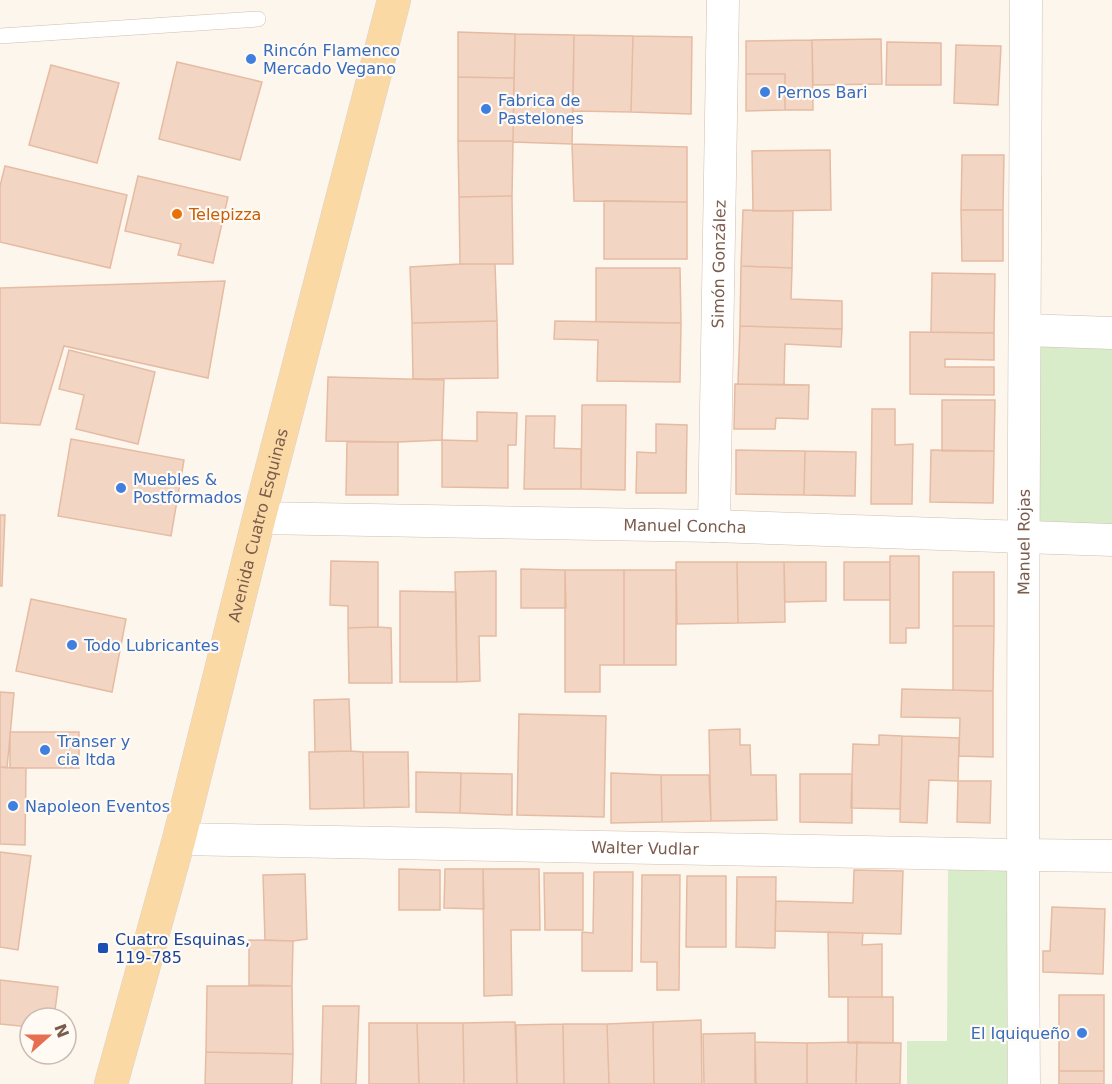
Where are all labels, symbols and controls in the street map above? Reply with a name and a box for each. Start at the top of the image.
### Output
place label: Rincón Flamenco Mercado Vegano [263,41,400,78]
marker: Rincón Flamenco Mercado Vegano [244,52,258,66]
place label: Pernos Bari [777,83,867,102]
marker: Pernos Bari [758,85,772,99]
place label: Fabrica de Pastelones [498,91,584,128]
marker: Fabrica de Pastelones [479,102,493,116]
street label: Simón González [708,200,730,328]
place label: Telepizza [188,205,261,224]
marker: Telepizza [170,207,184,221]
street label: Avenida Cuatro Esquinas [224,426,292,624]
place label: Muebles & Postformados [133,470,242,507]
marker: Muebles & Postformados [114,481,128,495]
street label: Manuel Rojas [1014,489,1034,595]
street label: Manuel Concha [623,515,747,537]
place label: Todo Lubricantes [83,636,219,655]
marker: Todo Lubricantes [65,638,79,652]
place label: Transer y cia ltda [56,732,130,769]
marker: Transer y cia ltda [38,743,52,757]
place label: Napoleon Eventos [25,797,170,816]
marker: Napoleon Eventos [6,799,20,813]
street label: Walter Vudlar [591,838,699,859]
place label: Cuatro Esquinas, 119-785 [115,930,250,967]
marker: Cuatro Esquinas, 119-785 [96,941,110,955]
north arrow [18,1006,78,1066]
text: N [50,1021,73,1040]
place label: El Iquiqueño [971,1024,1070,1043]
marker: El Iquiqueño [1075,1026,1089,1040]

